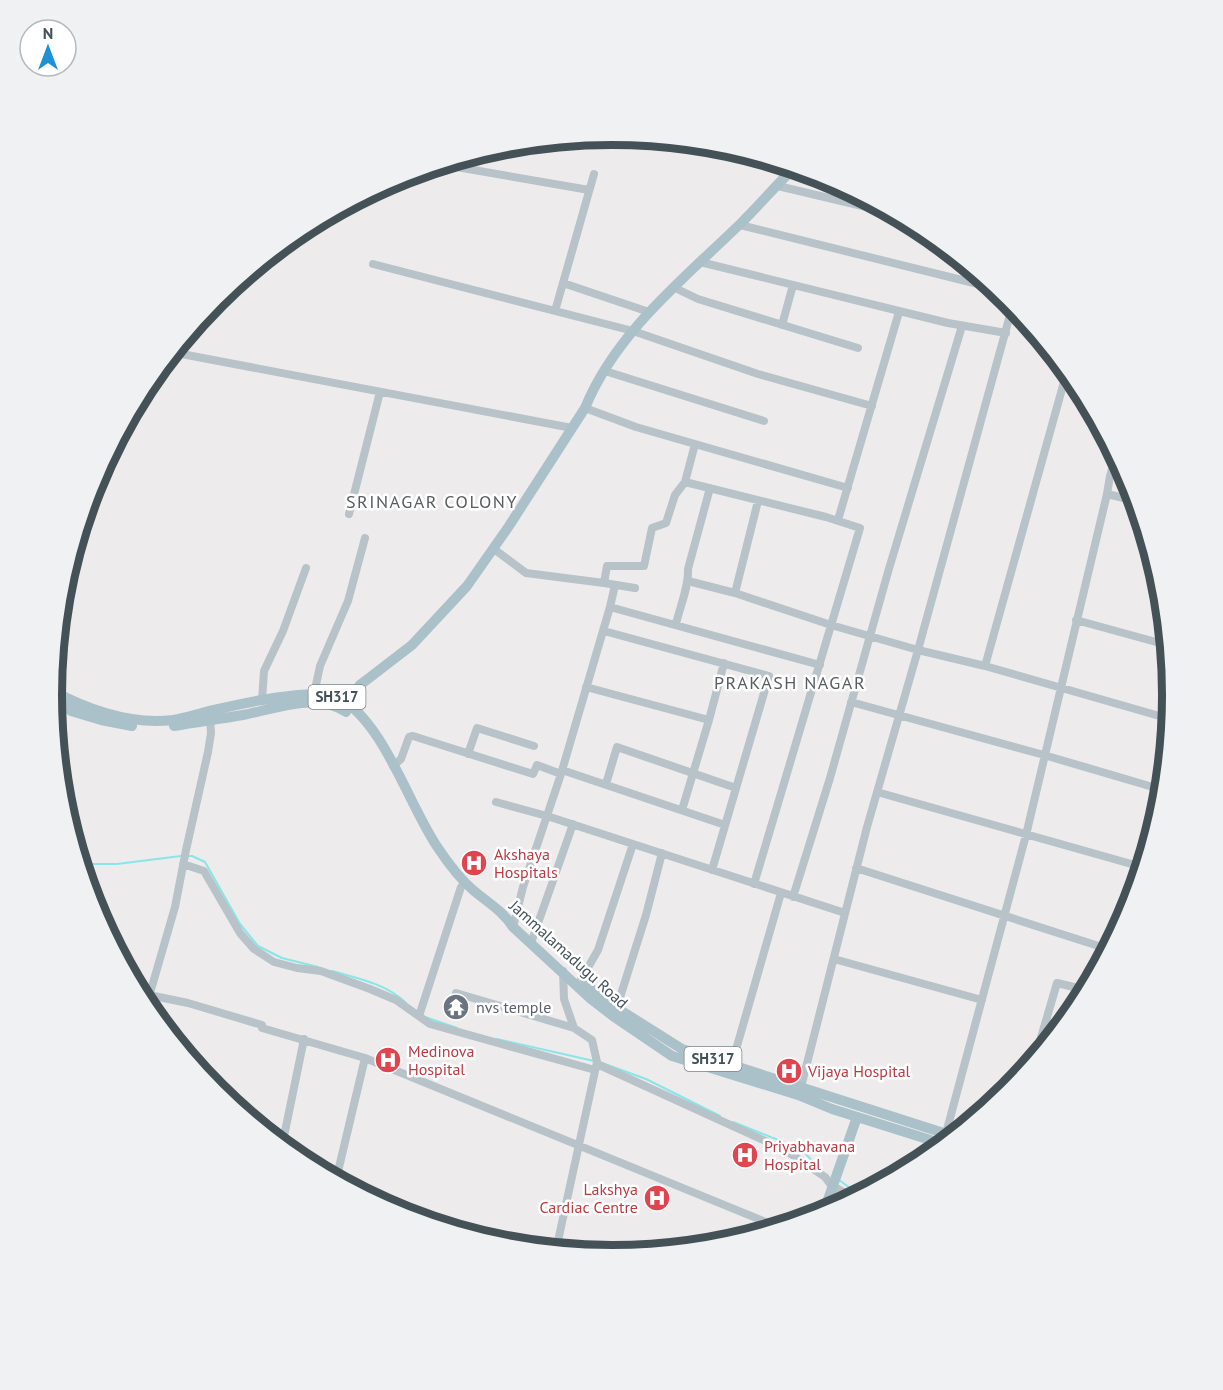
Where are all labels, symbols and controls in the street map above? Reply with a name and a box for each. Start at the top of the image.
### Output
north arrow [18,18,78,78]
text: N [43,23,53,43]
district label: SRINAGAR COLONY [346,490,518,513]
district label: PRAKASH NAGAR [714,671,866,694]
road number: SH317 [308,685,366,709]
place label: Akshaya Hospitals [494,844,558,882]
hospital icon: Akshaya Hospitals [459,848,489,878]
street label: Jammalamadugu Road [505,895,632,1012]
temple icon: nvs temple [441,992,471,1022]
place label: nvs temple [476,997,551,1017]
place label: Medinova Hospital [408,1041,474,1079]
hospital icon: Medinova Hospital [373,1045,403,1075]
road number: SH317 [684,1047,742,1071]
hospital icon: Vijaya Hospital [774,1056,804,1086]
place label: Vijaya Hospital [807,1061,911,1081]
place label: Priyabhavana Hospital [764,1136,855,1174]
hospital icon: Priyabhavana Hospital [730,1140,760,1170]
place label: Lakshya Cardiac Centre [539,1179,638,1217]
hospital icon: Lakshya Cardiac Centre [642,1183,672,1213]

